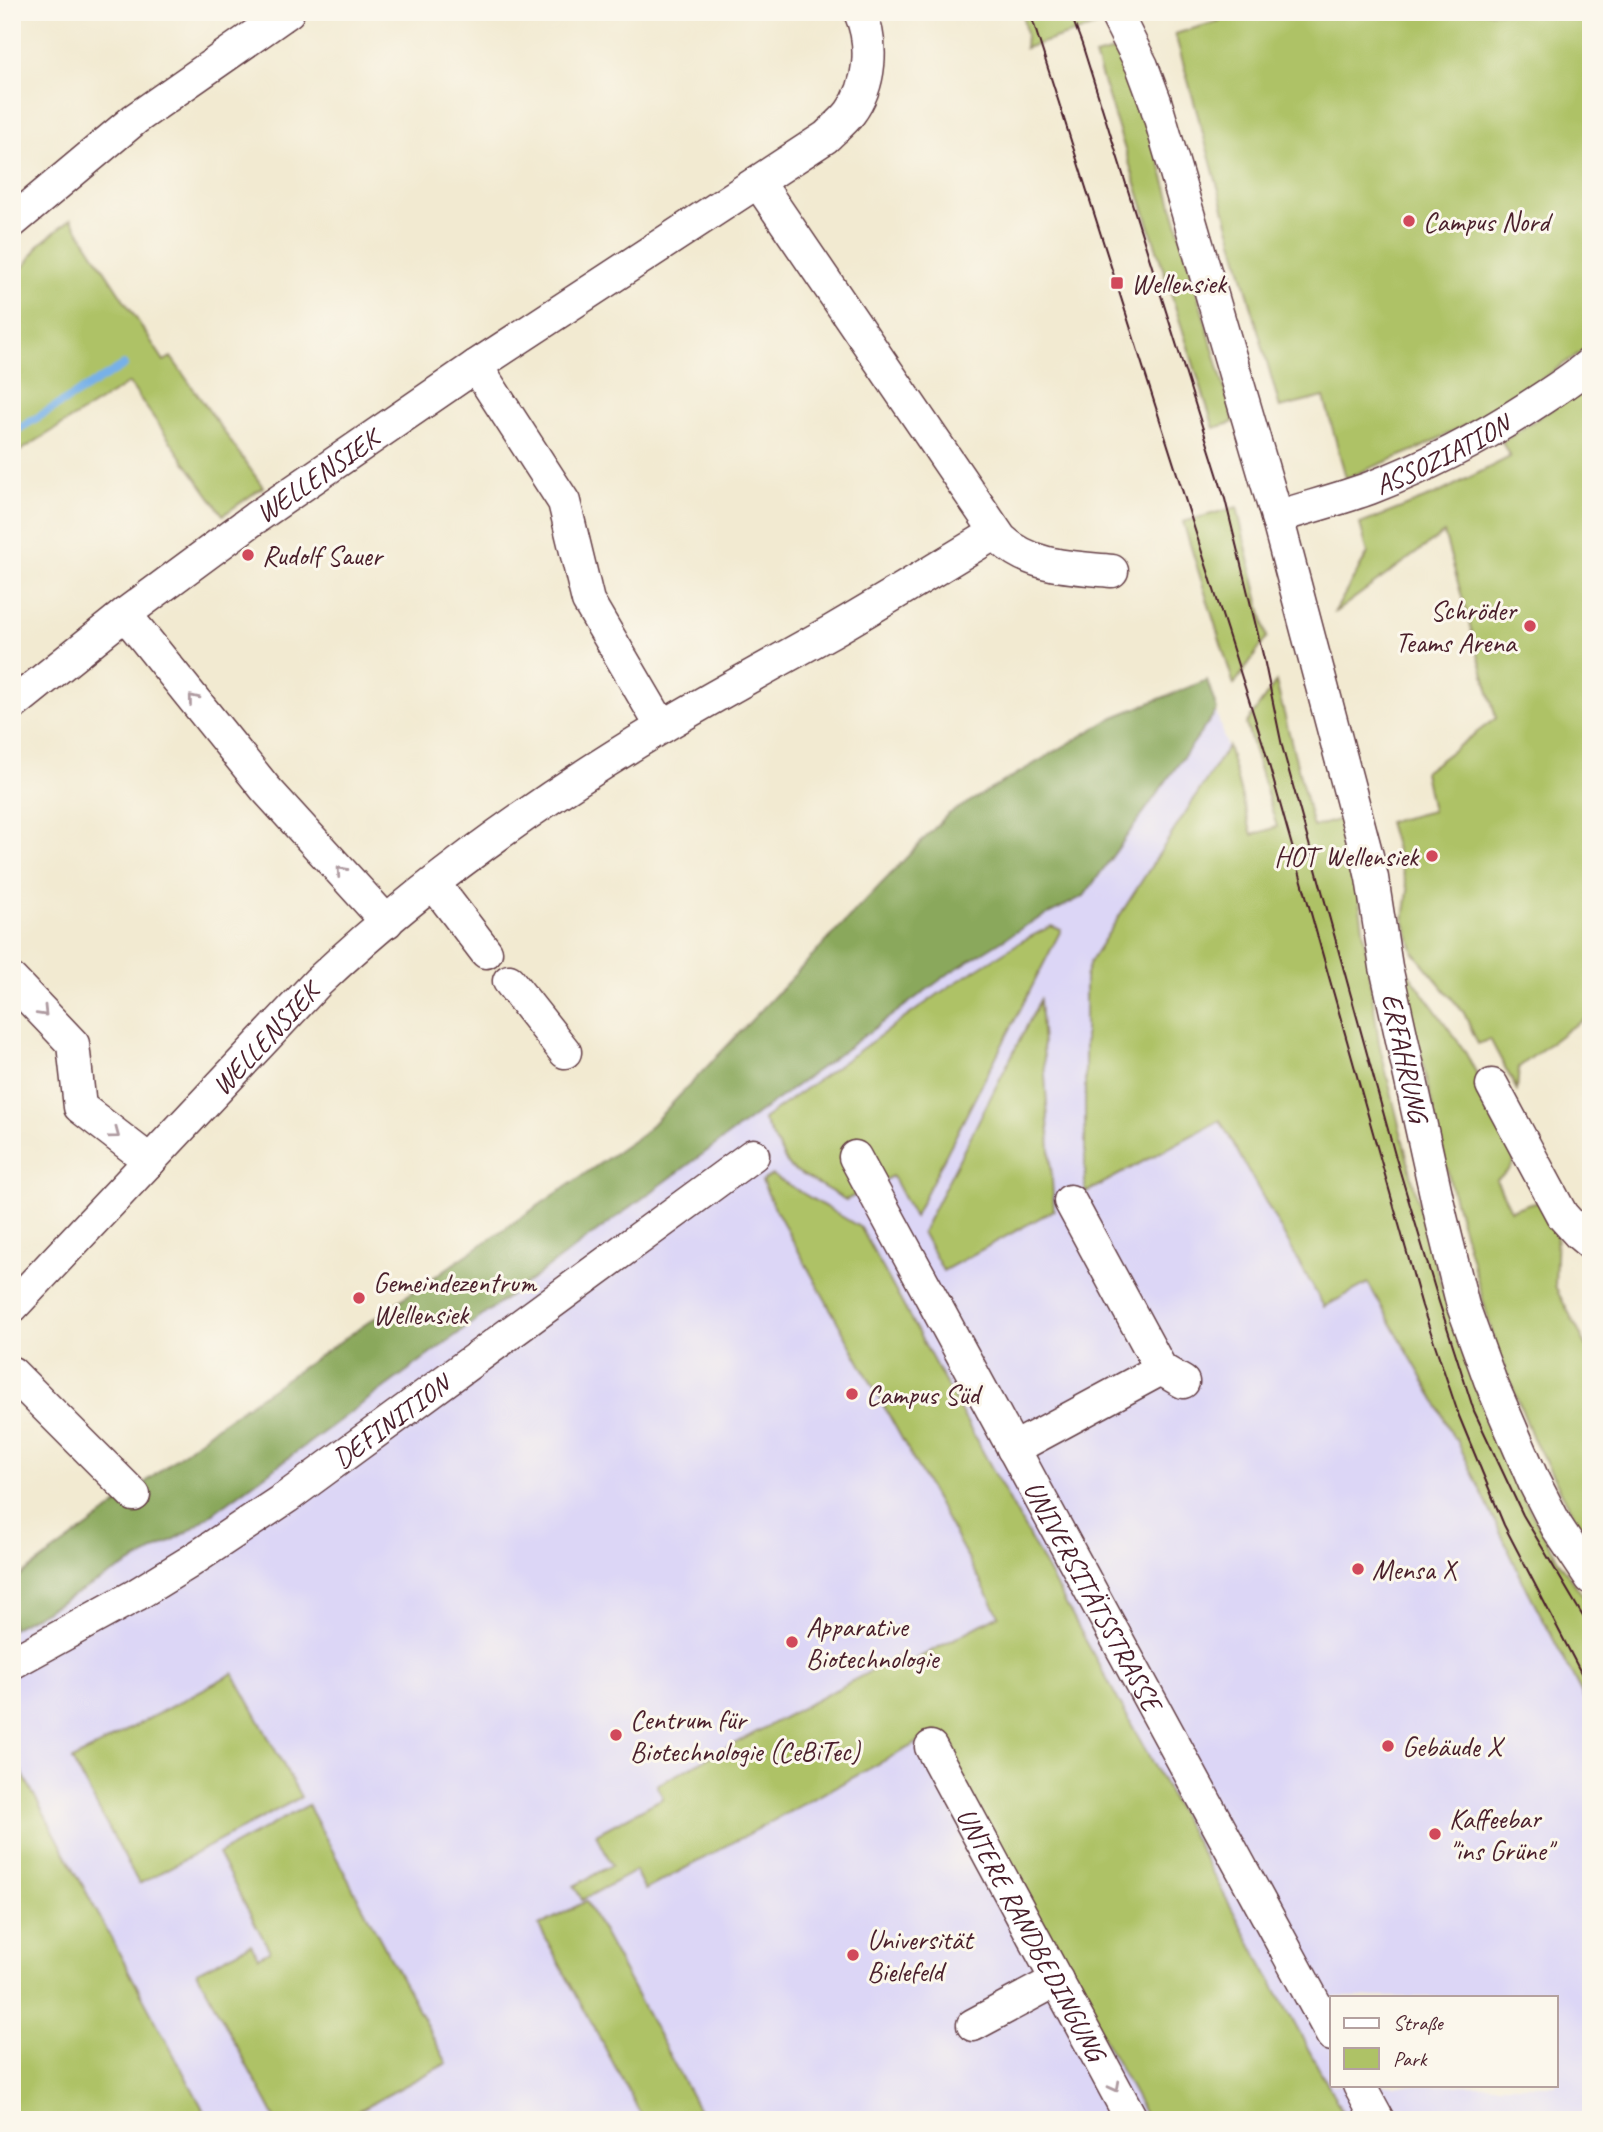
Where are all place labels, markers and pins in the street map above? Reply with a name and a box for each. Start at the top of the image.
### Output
place label: Campus Nord [1423,204,1553,239]
marker: Campus Nord [1401,213,1417,229]
place label: Wellensiek [1131,266,1228,301]
marker: Wellensiek [1109,275,1125,291]
place label: Rudolf Sauer [262,538,385,573]
marker: Rudolf Sauer [240,547,256,563]
place label: Schröder Teams Arena [1395,593,1518,660]
marker: Schröder Teams Arena [1522,618,1538,634]
place label: HOT Wellensiek [1274,839,1420,874]
marker: HOT Wellensiek [1424,848,1440,864]
place label: Gemeindezentrum Wellensiek [373,1265,538,1332]
marker: Gemeindezentrum Wellensiek [351,1290,367,1306]
place label: Campus Süd [866,1377,983,1412]
marker: Campus Süd [844,1386,860,1402]
place label: Mensa X [1372,1552,1458,1587]
marker: Mensa X [1350,1561,1366,1577]
place label: Apparative Biotechnologie [806,1609,940,1676]
marker: Apparative Biotechnologie [784,1634,800,1650]
place label: Centrum für Biotechnologie (CeBiTec) [630,1702,862,1769]
marker: Centrum für Biotechnologie (CeBiTec) [608,1727,624,1743]
place label: Gebäude X [1402,1729,1505,1764]
marker: Gebäude X [1380,1738,1396,1754]
place label: Kaffeebar "ins Grüne" [1449,1801,1558,1868]
marker: Kaffeebar "ins Grüne" [1427,1826,1443,1842]
place label: Universität Bielefeld [867,1922,975,1989]
marker: Universität Bielefeld [845,1947,861,1963]

